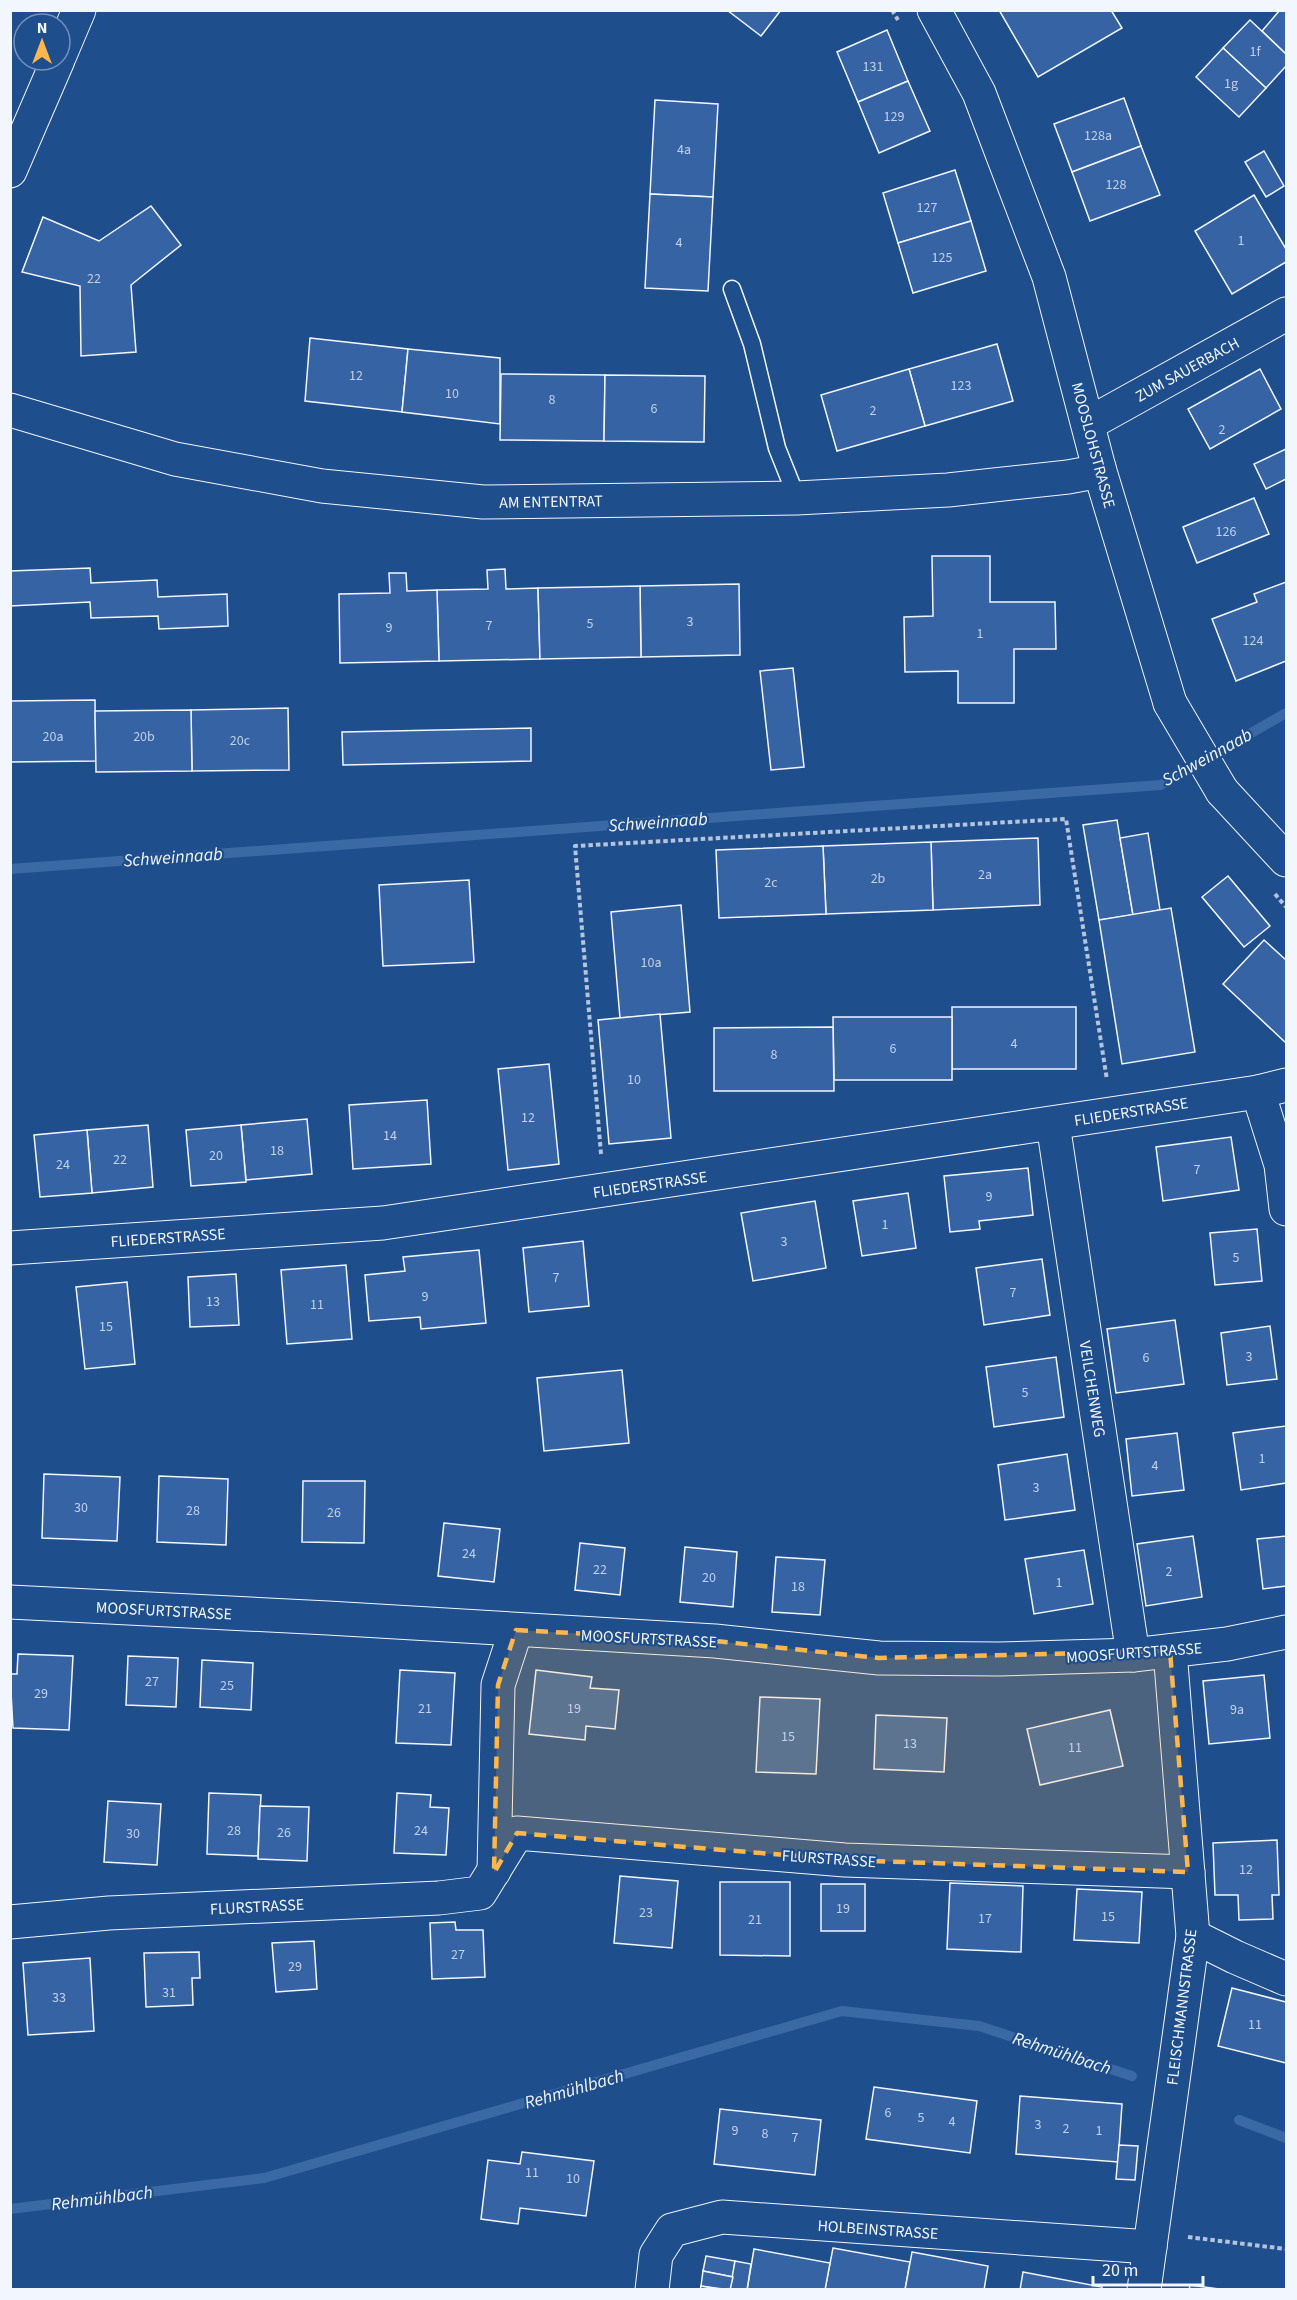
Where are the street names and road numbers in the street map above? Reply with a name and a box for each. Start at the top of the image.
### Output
street label: ZUM SAUERBACH [1131,332,1244,408]
street label: MOOSLOHSTRASSE [1066,380,1120,511]
street label: AM ENTENTRAT [499,490,603,514]
street label: FLIEDERSTRASSE [1072,1092,1190,1132]
street label: FLIEDERSTRASSE [592,1166,709,1204]
street label: FLIEDERSTRASSE [110,1223,226,1253]
street label: VEILCHENWEG [1074,1339,1111,1439]
street label: MOOSFURTSTRASSE [95,1596,233,1626]
street label: MOOSFURTSTRASSE [580,1624,718,1654]
street label: MOOSFURTSTRASSE [1065,1637,1203,1669]
street label: FLURSTRASSE [781,1845,877,1873]
street label: FLURSTRASSE [209,1894,305,1920]
street label: FLEISCHMANNSTRASSE [1161,1928,1202,2087]
street label: HOLBEINSTRASSE [817,2215,939,2245]

